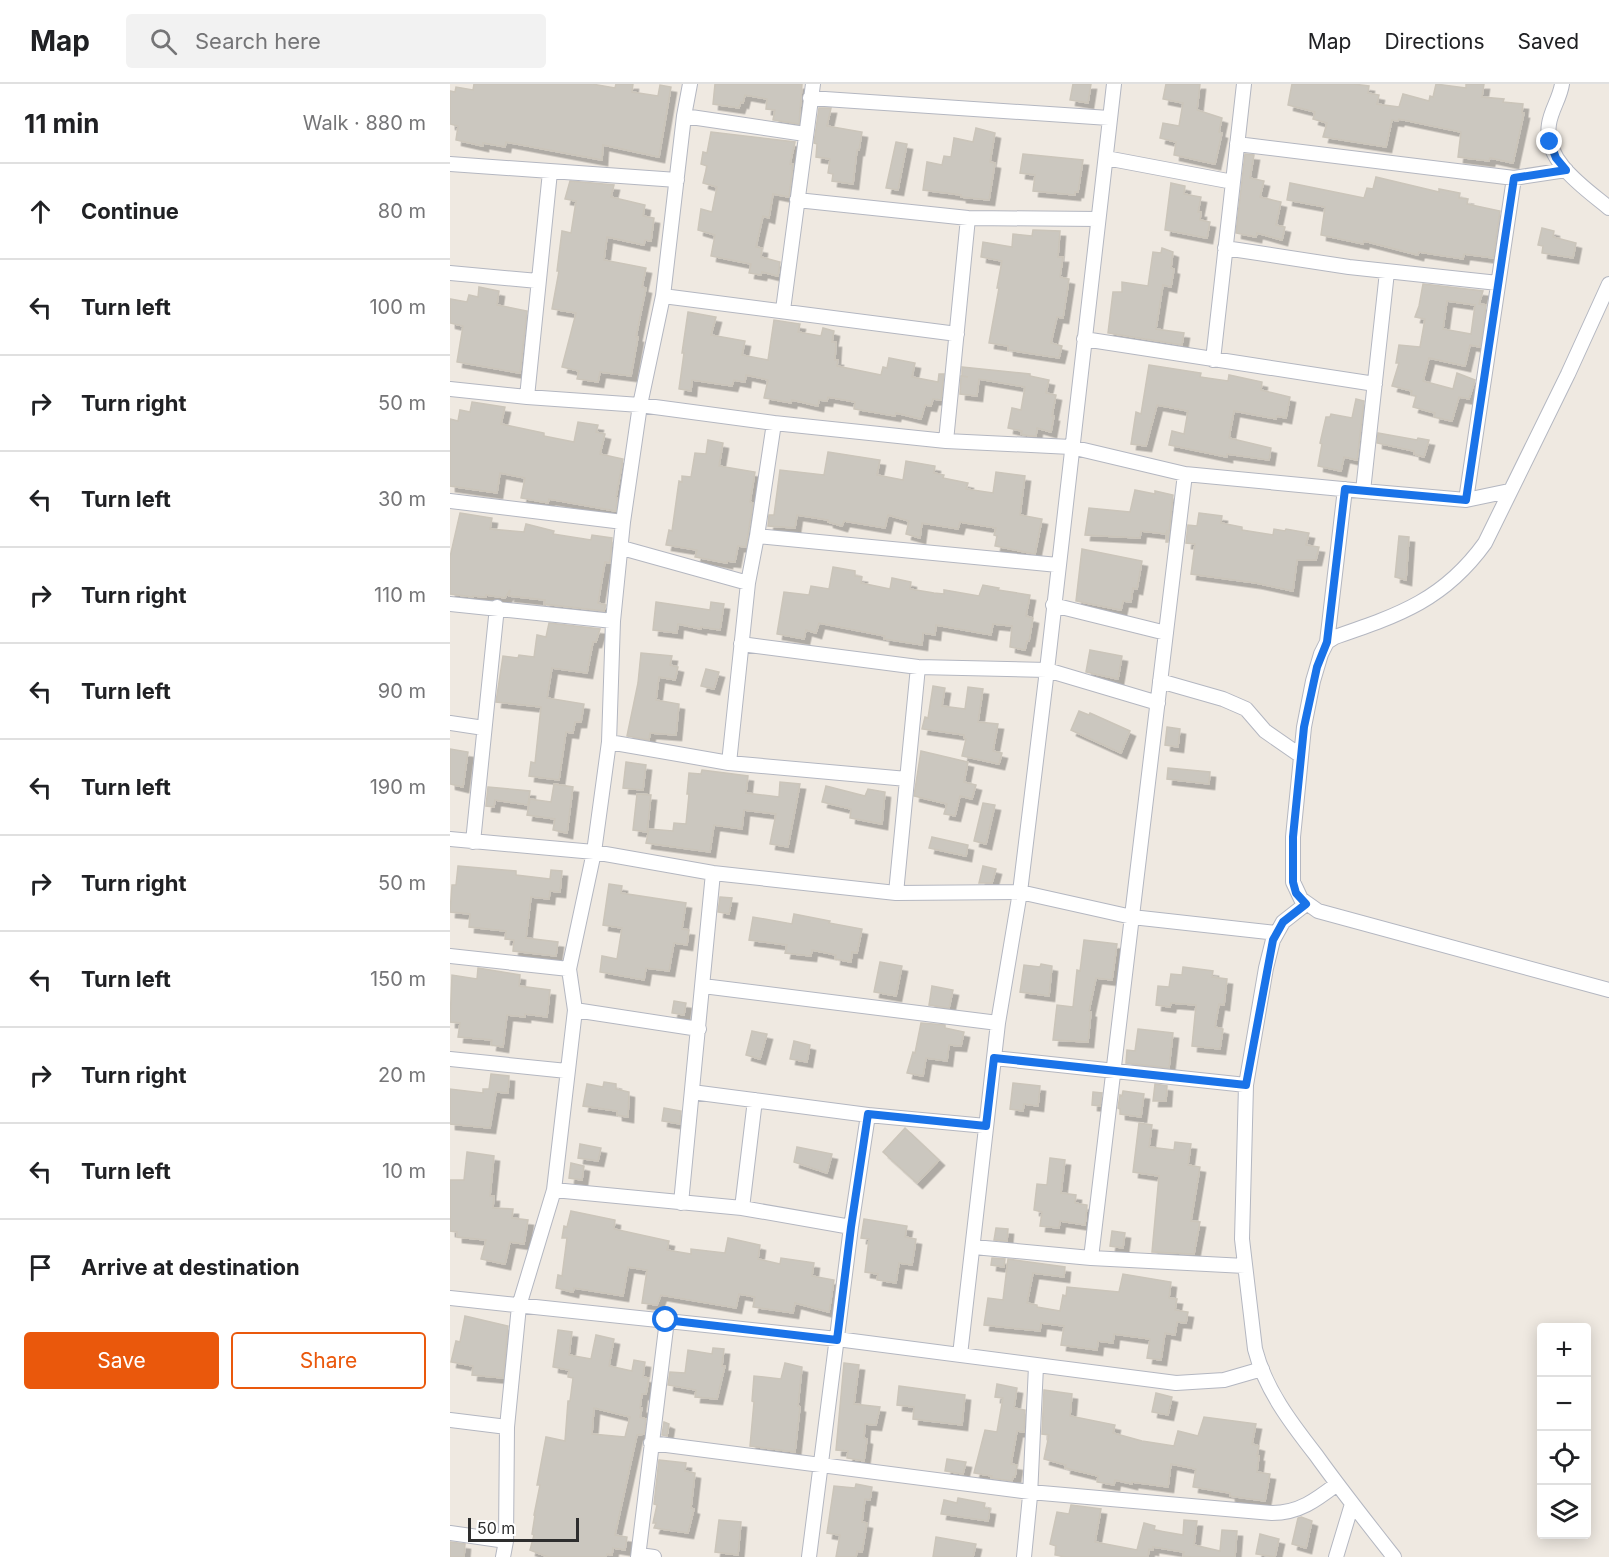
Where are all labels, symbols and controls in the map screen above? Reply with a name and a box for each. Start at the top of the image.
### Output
search box [126,14,546,68]
text: Map [30,24,90,58]
icon: search [147,25,180,58]
text: Search here [195,28,321,54]
text: Map [1308,29,1351,54]
text: Directions [1384,29,1485,54]
text: Saved [1518,29,1579,54]
text: 11 min [24,108,100,139]
text: Walk · 880 m [303,111,426,135]
route end [1536,128,1562,154]
icon: ahead [24,195,57,228]
text: Continue [81,198,179,224]
text: 80 m [378,199,426,223]
icon: left [24,291,57,324]
text: Turn left [81,294,171,320]
text: 100 m [369,295,426,319]
icon: right [24,387,57,420]
text: Turn right [81,390,187,416]
text: 50 m [378,391,426,415]
icon: left [24,483,57,516]
text: Turn left [81,486,171,512]
text: 30 m [378,487,426,511]
icon: right [24,579,57,612]
text: Turn right [81,582,187,608]
text: 110 m [374,583,426,607]
icon: left [24,675,57,708]
text: Turn left [81,678,171,704]
text: 90 m [378,679,426,703]
icon: left [24,771,57,804]
text: Turn left [81,774,171,800]
text: 190 m [370,775,426,799]
icon: right [24,867,57,900]
text: Turn right [81,870,187,896]
text: 50 m [378,871,426,895]
icon: left [24,963,57,996]
text: Turn left [81,966,171,992]
text: 150 m [370,967,426,991]
icon: right [24,1059,57,1092]
text: Turn right [81,1062,187,1088]
text: 20 m [378,1063,426,1087]
icon: left [24,1155,57,1188]
text: Turn left [81,1158,171,1184]
text: 10 m [382,1159,426,1183]
icon: arrive [24,1251,57,1284]
text: Arrive at destination [81,1254,300,1280]
route start [652,1306,678,1332]
map controls [1537,1323,1591,1539]
button: + [1537,1323,1591,1377]
button: Save [24,1332,219,1389]
button: Share [231,1332,426,1389]
button: − [1537,1377,1591,1431]
button: locate [1537,1431,1591,1485]
button: layers [1537,1485,1591,1539]
scale bar [468,1515,579,1542]
text: 50 m [477,1518,515,1538]

